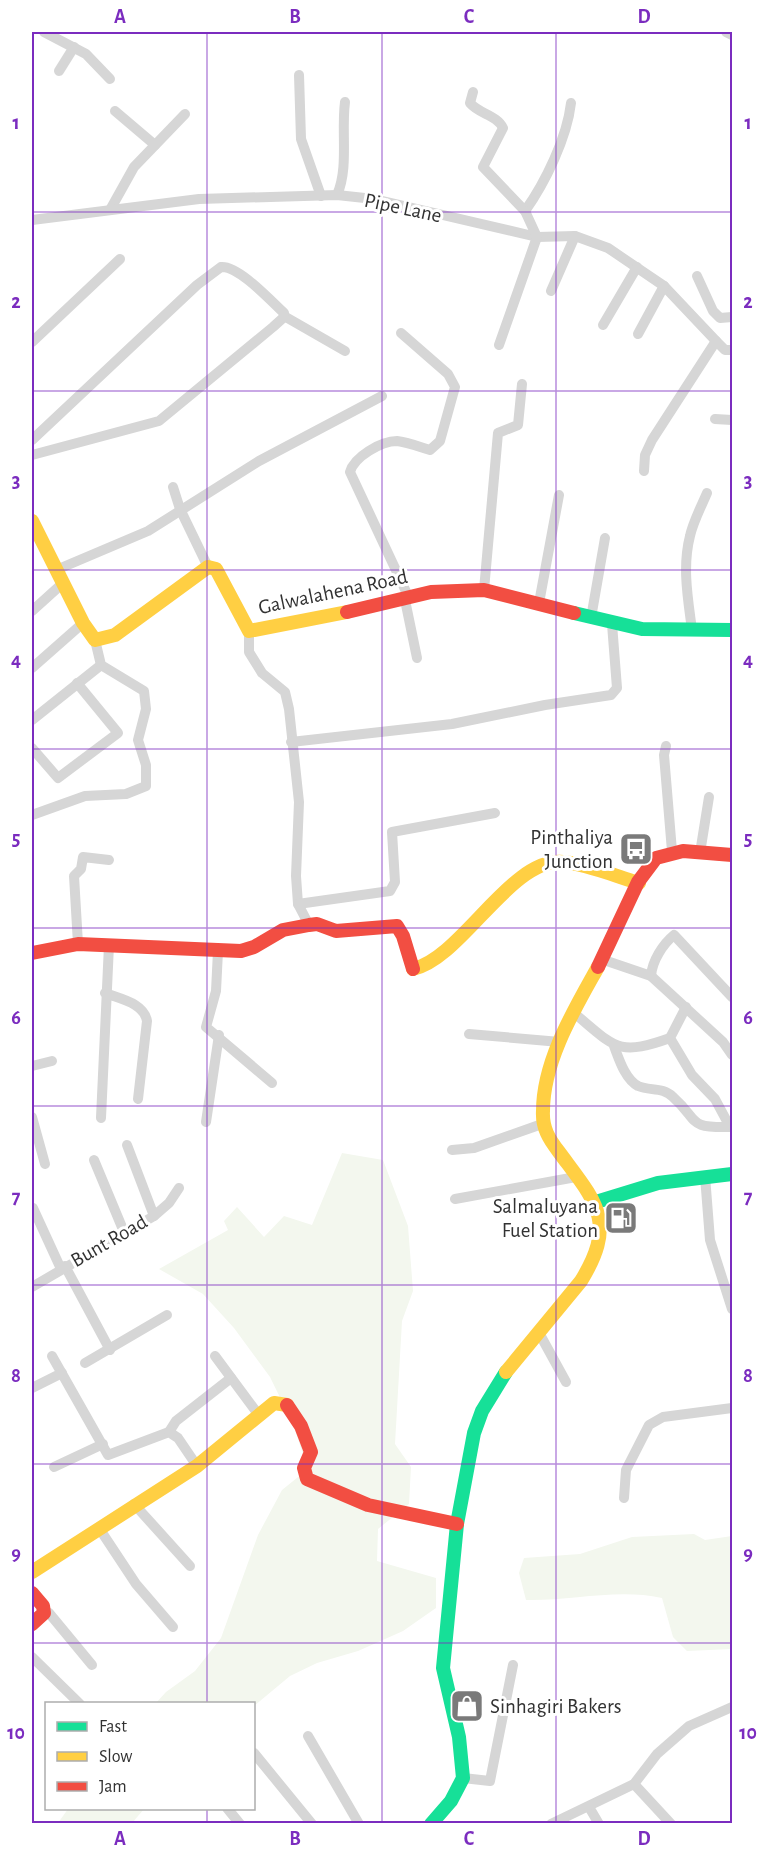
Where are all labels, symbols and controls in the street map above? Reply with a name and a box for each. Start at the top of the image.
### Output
text: A [114,7,126,27]
text: B [289,7,301,27]
text: C [464,7,475,27]
text: D [637,7,651,27]
text: 1 [12,113,20,133]
text: 1 [744,113,752,133]
street label: Pipe Lane [362,190,444,226]
text: 2 [11,292,21,312]
text: 2 [743,292,753,312]
text: 3 [12,471,20,491]
text: 3 [744,471,752,491]
street label: Galwalahena Road [256,566,410,618]
text: 4 [11,650,21,670]
text: 4 [743,650,753,670]
place label: Pinthaliya Junction [530,827,613,872]
text: 5 [12,829,20,849]
text: 5 [744,829,752,849]
bus stop icon: Pinthaliya Junction [618,831,654,867]
text: 6 [11,1008,21,1028]
text: 6 [743,1008,753,1028]
text: 7 [12,1187,21,1207]
text: 7 [744,1187,753,1207]
place label: Salmaluyana Fuel Station [493,1196,598,1241]
fuel station icon: Salmaluyana Fuel Station [603,1200,639,1236]
street label: Bunt Road [67,1211,151,1271]
text: 8 [11,1366,21,1386]
text: 8 [743,1366,753,1386]
text: 9 [11,1544,21,1564]
text: 9 [743,1544,753,1564]
shop icon: Sinhagiri Bakers [449,1688,485,1724]
place label: Sinhagiri Bakers [490,1696,622,1717]
legend [45,1702,255,1810]
text: Fast [99,1718,127,1736]
text: 10 [7,1723,25,1743]
text: 10 [739,1723,757,1743]
text: Slow [99,1748,132,1766]
text: Jam [99,1778,127,1796]
text: A [114,1829,126,1849]
text: B [289,1829,301,1849]
text: C [464,1829,475,1849]
text: D [637,1829,651,1849]

